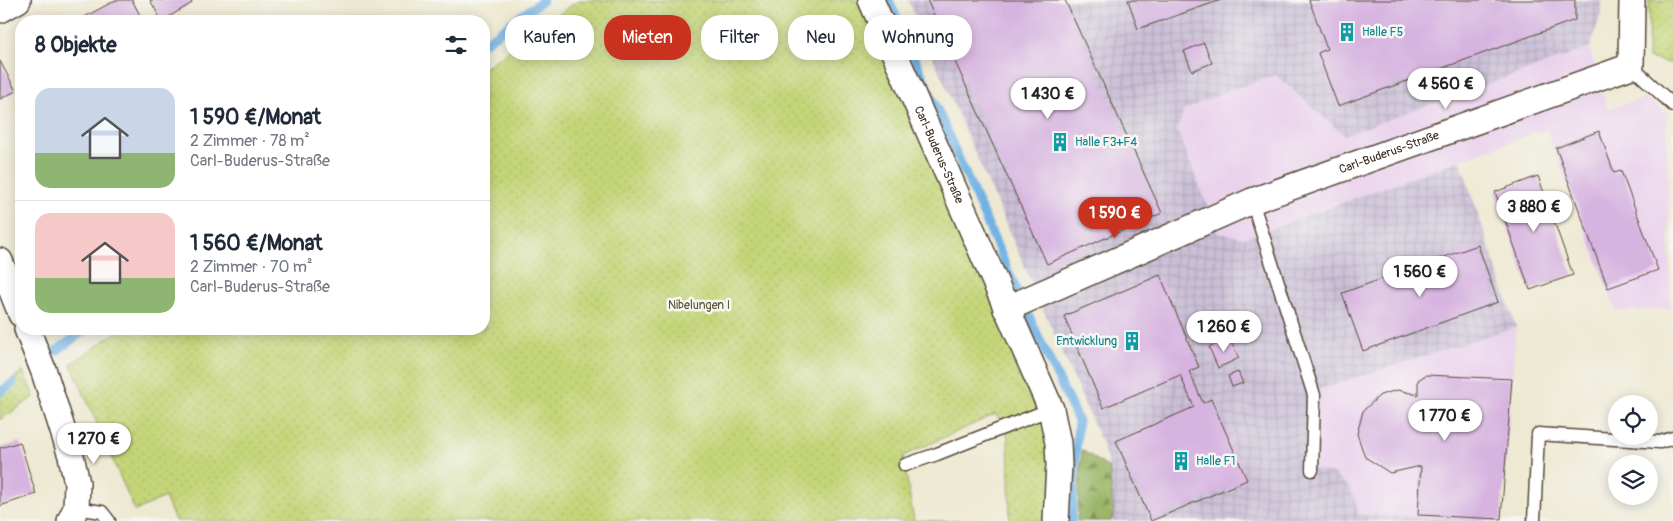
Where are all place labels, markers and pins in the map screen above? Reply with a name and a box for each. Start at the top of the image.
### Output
building icon: Halle F5 [1336,21,1358,43]
place label: Halle F5 [1362,25,1403,40]
pin: 4 560 € [1400,68,1492,110]
pin: 1 430 € [1002,78,1094,120]
building icon: Halle F3+F4 [1049,131,1071,153]
place label: Halle F3+F4 [1075,135,1137,150]
pin: 3 880 € [1488,190,1580,233]
pin: 1 590 € [1069,196,1161,239]
pin: 1 560 € [1374,256,1466,298]
pin: 1 260 € [1178,310,1270,353]
building icon: Entwicklung [1121,330,1143,352]
place label: Entwicklung [1056,334,1117,349]
pin: 1 770 € [1399,400,1491,442]
pin: 1 270 € [48,422,140,465]
building icon: Halle F1 [1170,450,1192,472]
place label: Halle F1 [1196,454,1235,469]

